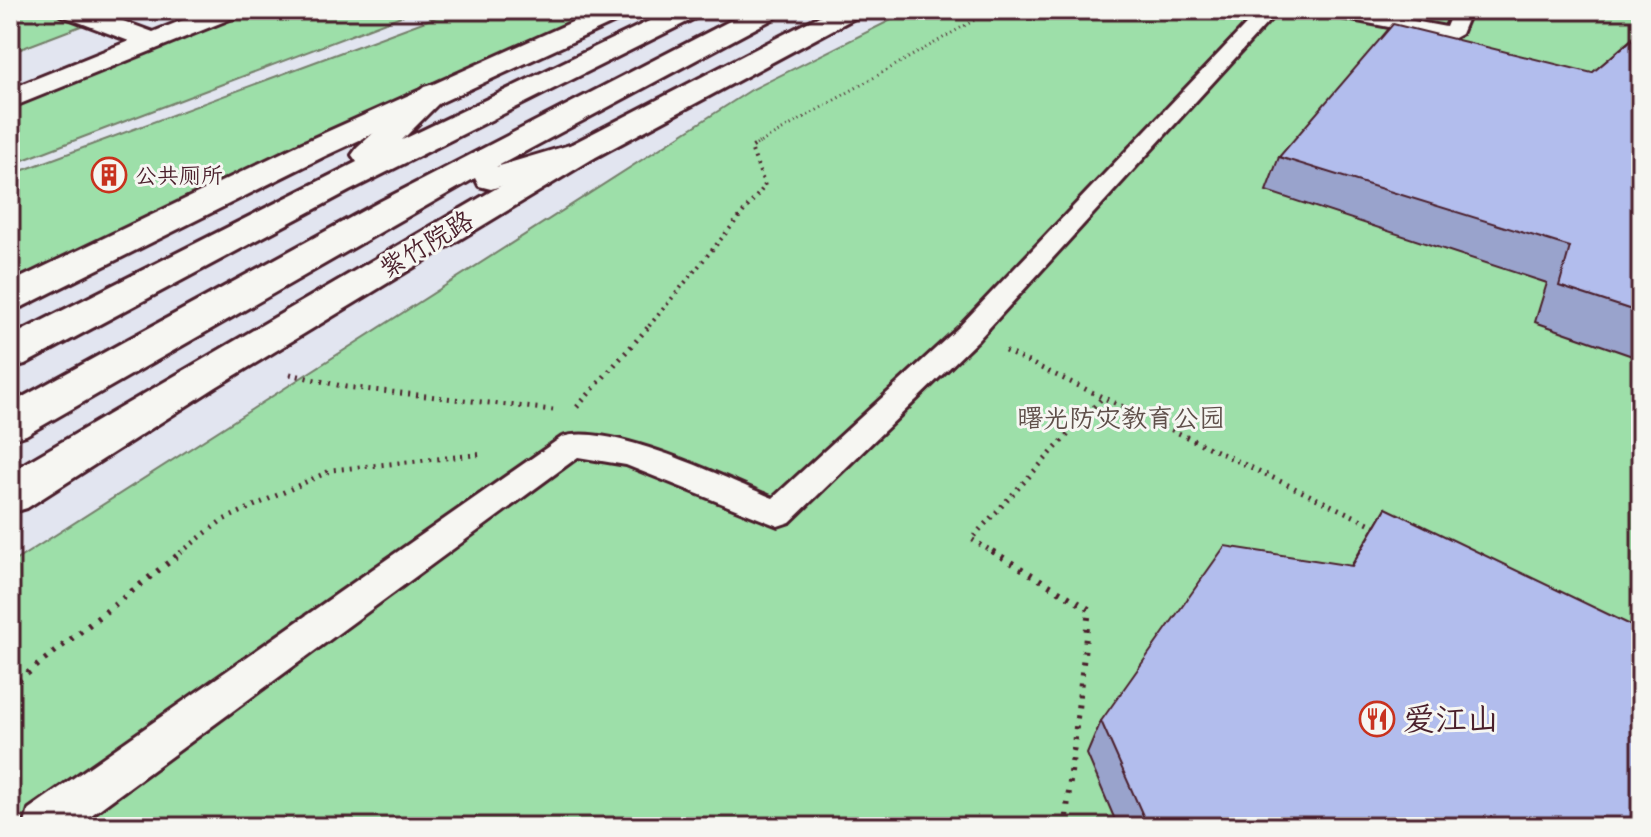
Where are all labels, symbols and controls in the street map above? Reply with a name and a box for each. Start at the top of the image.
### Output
building icon: 公共厕所 [90,156,128,194]
place label: 公共厕所 [135,163,223,189]
street label: 紫竹院路 [374,205,479,285]
park label: 曙光防灾教育公园 [1017,404,1225,434]
restaurant icon: 爱江山 [1358,700,1396,738]
place label: 爱江山 [1403,701,1499,738]

